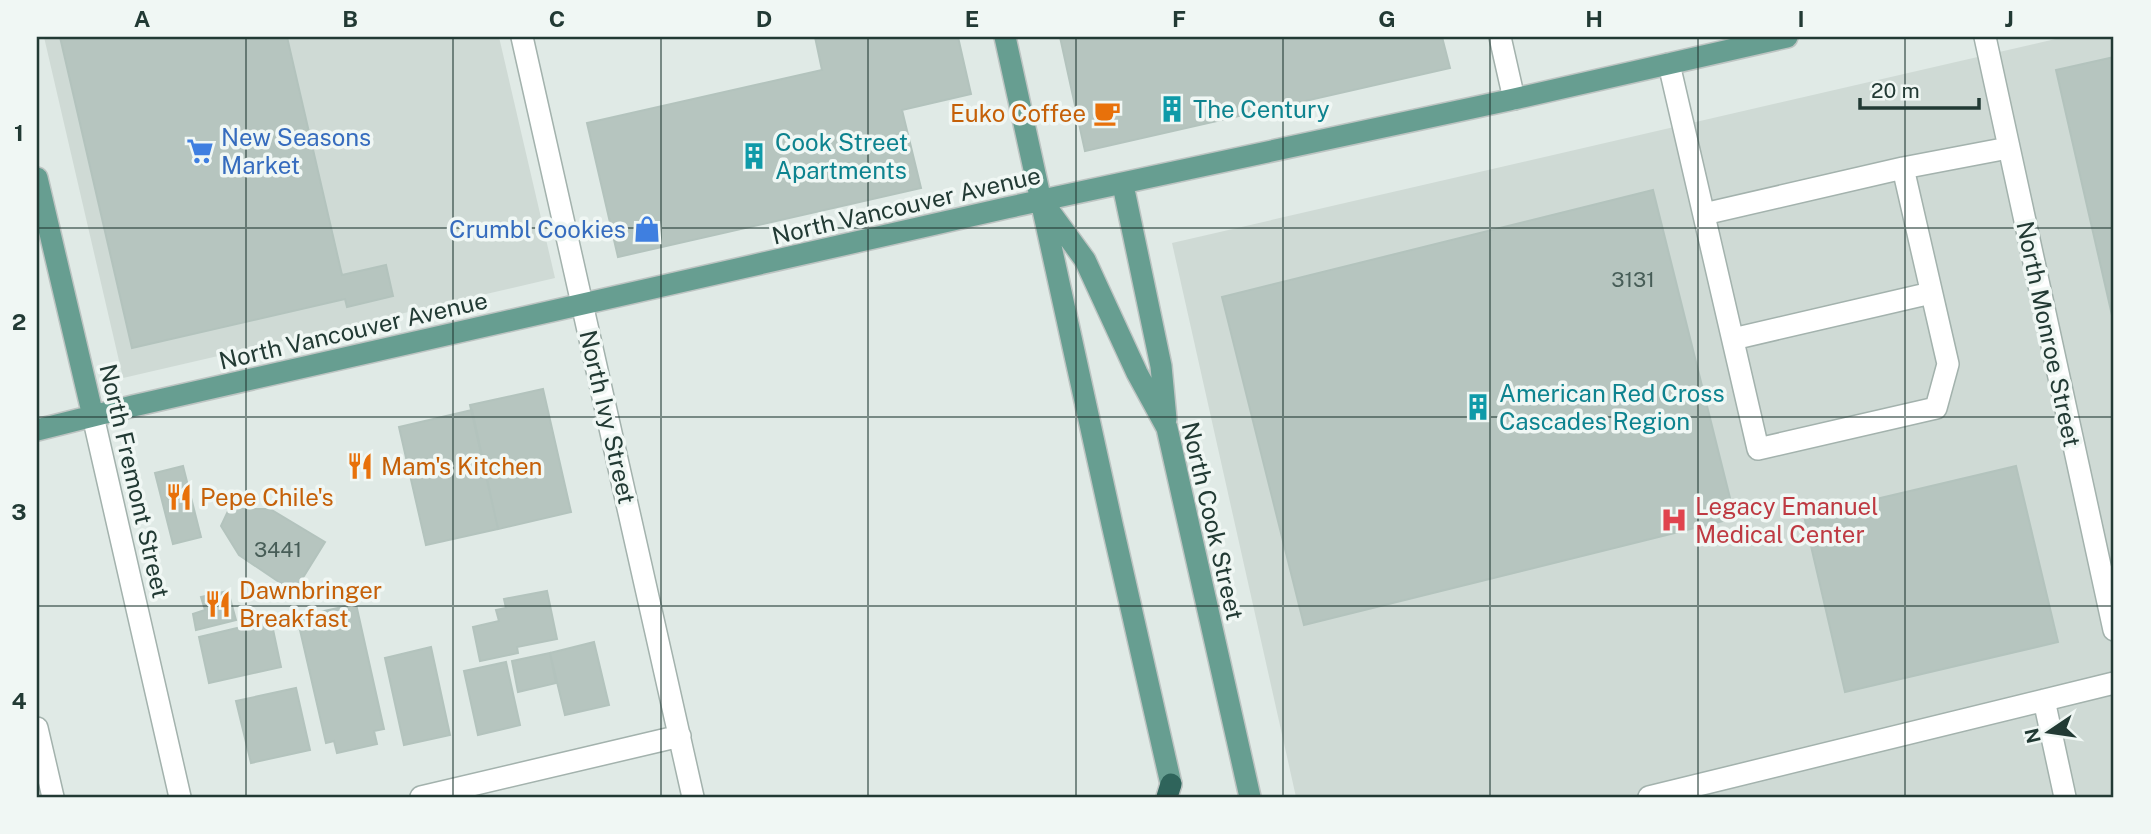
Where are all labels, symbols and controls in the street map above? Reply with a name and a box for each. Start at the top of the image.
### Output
text: A [134,5,151,32]
text: B [342,5,358,32]
text: C [549,5,565,32]
text: D [756,5,772,32]
text: E [965,5,979,32]
text: F [1172,5,1186,32]
text: G [1378,5,1396,32]
text: H [1585,5,1603,32]
text: I [1797,5,1805,32]
text: J [2004,5,2014,32]
scale bar [1860,66,1980,110]
text: 20 m [1871,78,1920,103]
building icon: The Century [1157,94,1187,124]
place label: The Century [1193,95,1330,123]
cafe icon: Euko Coffee [1092,98,1122,128]
place label: Euko Coffee [950,99,1086,127]
text: 1 [14,119,24,146]
place label: New Seasons Market [221,123,371,179]
place label: Cook Street Apartments [775,128,908,184]
supermarket icon: New Seasons Market [185,136,215,166]
building icon: Cook Street Apartments [739,141,769,171]
street label: North Vancouver Avenue [769,160,1043,250]
shop icon: Crumbl Cookies [632,214,662,244]
place label: Crumbl Cookies [449,215,626,243]
street label: North Monroe Street [2011,219,2087,449]
house number: 3131 [1611,267,1655,292]
street label: North Vancouver Avenue [216,285,490,375]
text: 2 [12,308,26,335]
street label: North Ivy Street [574,327,642,507]
street label: North Fremont Street [94,361,176,601]
place label: American Red Cross Cascades Region [1499,379,1725,435]
building icon: American Red Cross Cascades Region [1463,392,1493,422]
street label: North Cook Street [1177,419,1249,623]
restaurant icon: Mam's Kitchen [345,451,375,481]
place label: Mam's Kitchen [381,452,542,480]
restaurant icon: Pepe Chile's [164,482,194,512]
place label: Pepe Chile's [200,483,334,511]
place label: Legacy Emanuel Medical Center [1695,492,1878,548]
text: 3 [11,498,27,525]
hospital icon: Legacy Emanuel Medical Center [1659,505,1689,535]
house number: 3441 [254,537,302,562]
place label: Dawnbringer Breakfast [239,576,382,632]
restaurant icon: Dawnbringer Breakfast [203,589,233,619]
text: 4 [11,687,27,714]
north arrow [2014,698,2084,768]
text: N [2020,726,2045,746]

